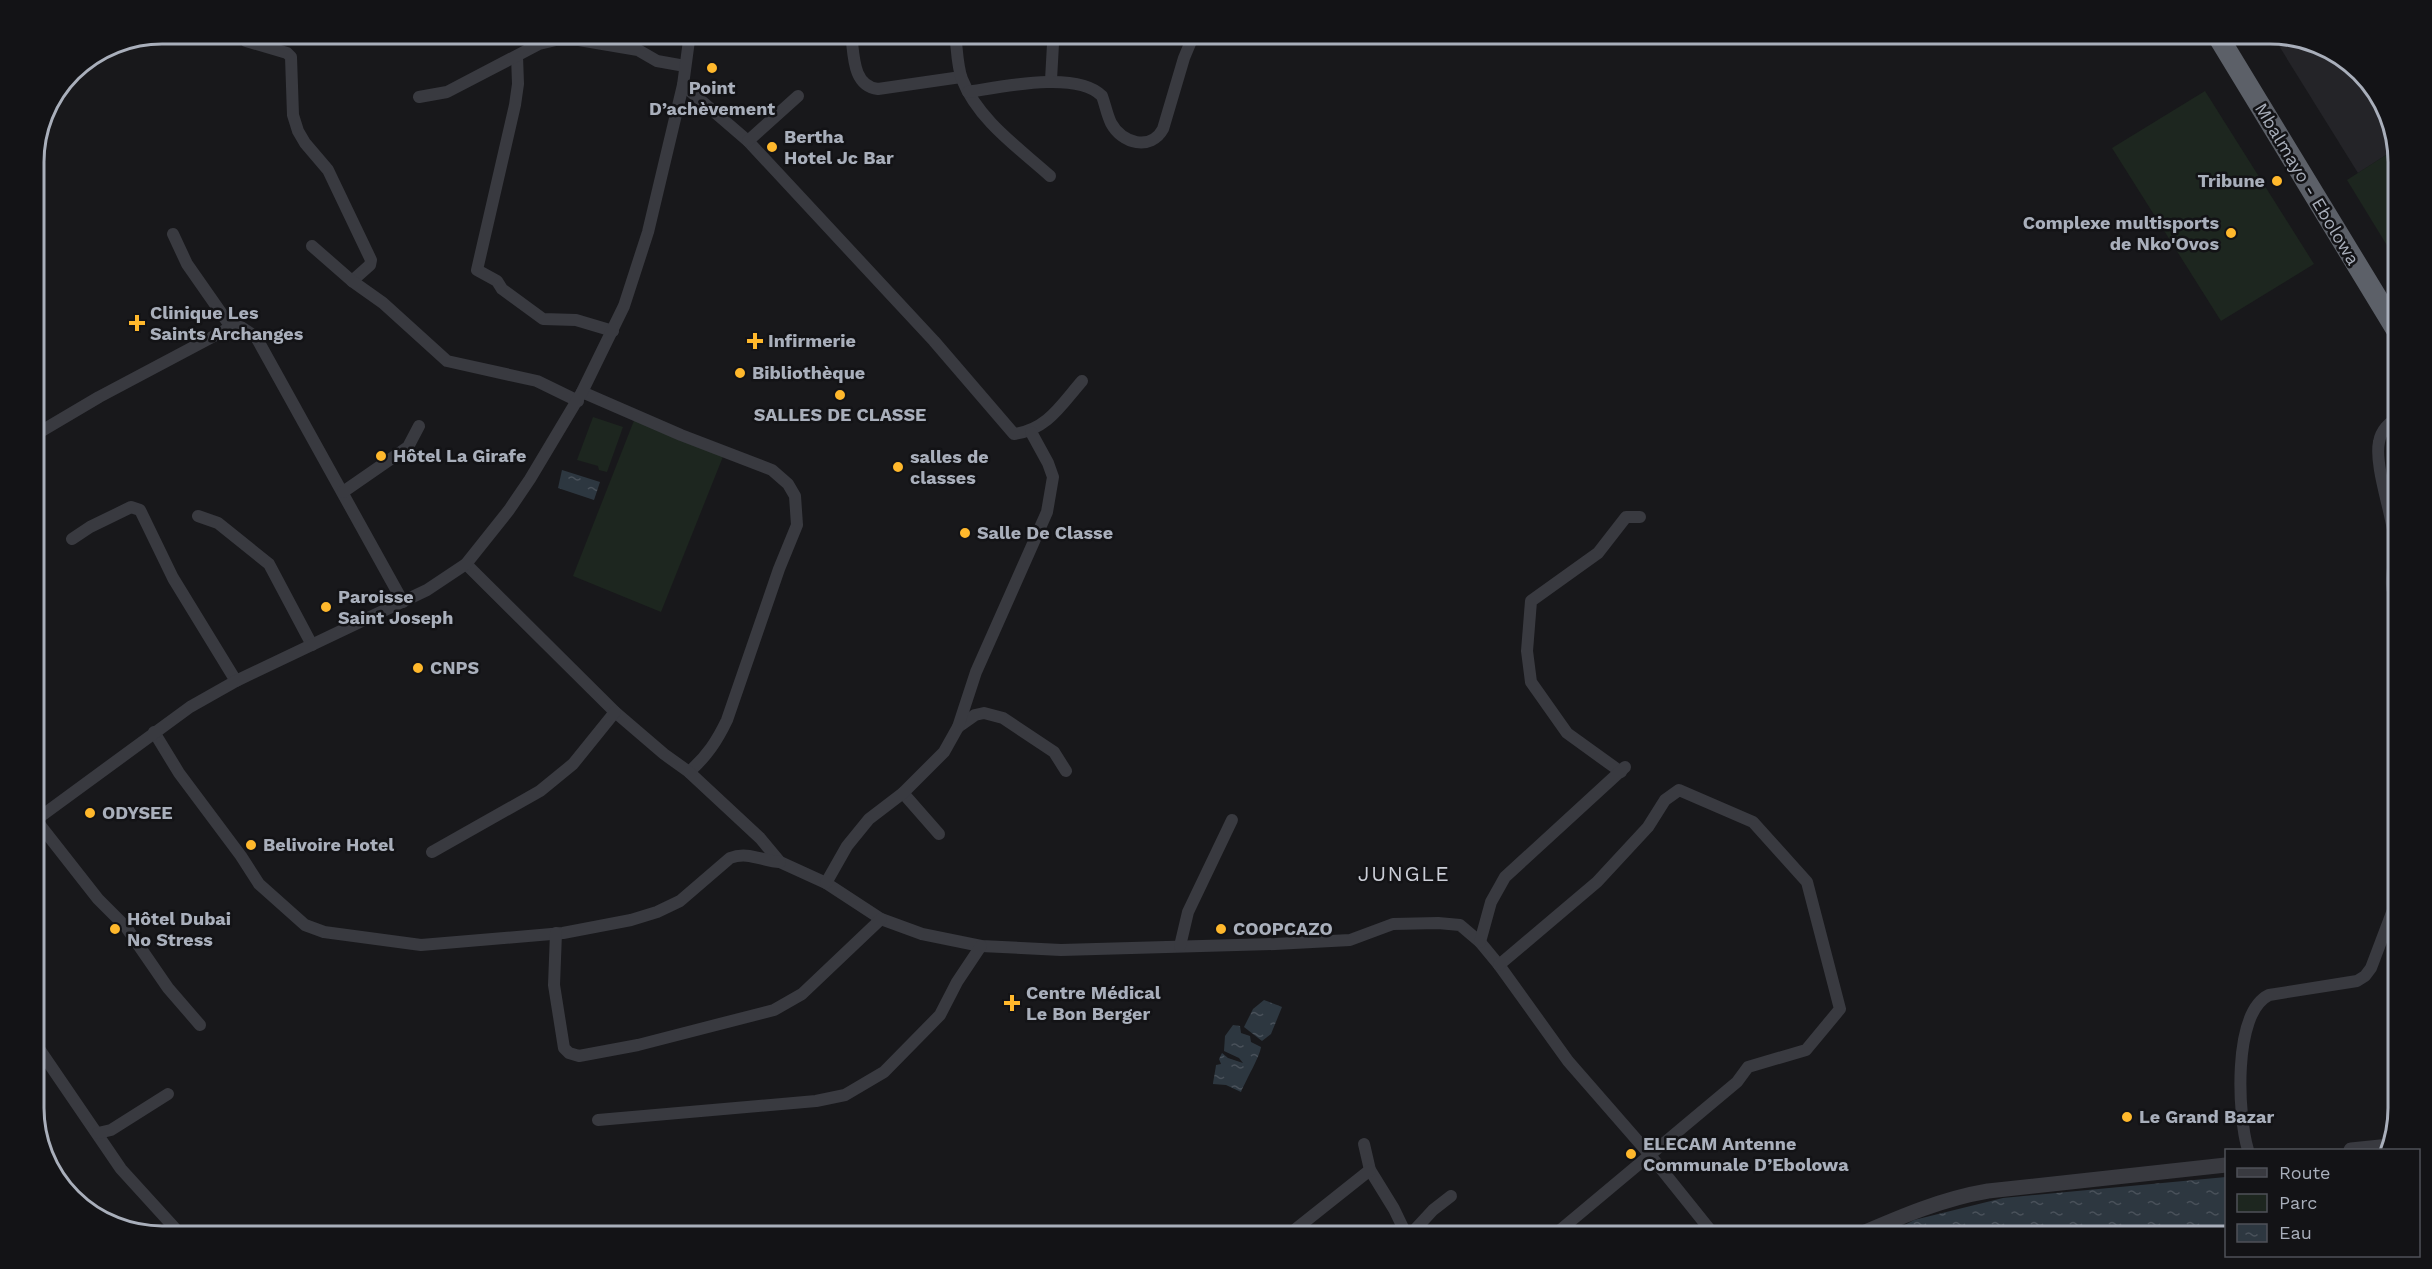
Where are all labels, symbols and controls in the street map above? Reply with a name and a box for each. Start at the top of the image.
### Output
marker: Point D’achèvement [705,61,719,75]
place label: Point D’achèvement [649,77,775,119]
street label: Mbalmayo - Ebolowa [2251,99,2364,269]
place label: Bertha Hotel Jc Bar [784,126,894,168]
marker: Bertha Hotel Jc Bar [765,140,779,154]
place label: Tribune [2197,170,2265,191]
marker: Tribune [2270,174,2284,188]
place label: Complexe multisports de Nko'Ovos [2023,212,2219,254]
marker: Complexe multisports de Nko'Ovos [2224,226,2238,240]
place label: Clinique Les Saints Archanges [150,302,304,344]
marker: Clinique Les Saints Archanges [128,314,146,332]
place label: Infirmerie [768,330,856,351]
marker: Infirmerie [746,332,764,350]
place label: Bibliothèque [752,362,865,383]
marker: Bibliothèque [733,366,747,380]
marker: SALLES DE CLASSE [833,388,847,402]
place label: SALLES DE CLASSE [754,404,926,425]
place label: Hôtel La Girafe [393,445,526,466]
place label: salles de classes [910,446,989,488]
marker: Hôtel La Girafe [374,449,388,463]
marker: salles de classes [891,460,905,474]
place label: Salle De Classe [977,522,1113,543]
marker: Salle De Classe [958,526,972,540]
place label: Paroisse Saint Joseph [338,586,453,628]
marker: Paroisse Saint Joseph [319,600,333,614]
place label: CNPS [430,657,480,678]
marker: CNPS [411,661,425,675]
place label: ODYSEE [102,802,173,823]
marker: ODYSEE [83,806,97,820]
place label: Belivoire Hotel [263,834,394,855]
marker: Belivoire Hotel [244,838,258,852]
district label: JUNGLE [1358,861,1450,886]
place label: Hôtel Dubai No Stress [127,908,231,950]
place label: COOPCAZO [1233,918,1333,939]
marker: Hôtel Dubai No Stress [108,922,122,936]
marker: COOPCAZO [1214,922,1228,936]
place label: Centre Médical Le Bon Berger [1026,982,1161,1024]
marker: Centre Médical Le Bon Berger [1003,994,1021,1012]
place label: Le Grand Bazar [2139,1106,2274,1127]
marker: Le Grand Bazar [2120,1110,2134,1124]
place label: ELECAM Antenne Communale D’Ebolowa [1643,1133,1849,1175]
marker: ELECAM Antenne Communale D’Ebolowa [1624,1147,1638,1161]
legend [2225,1149,2420,1257]
text: Route [2279,1162,2331,1183]
text: Parc [2279,1192,2317,1213]
text: Eau [2279,1222,2312,1243]

